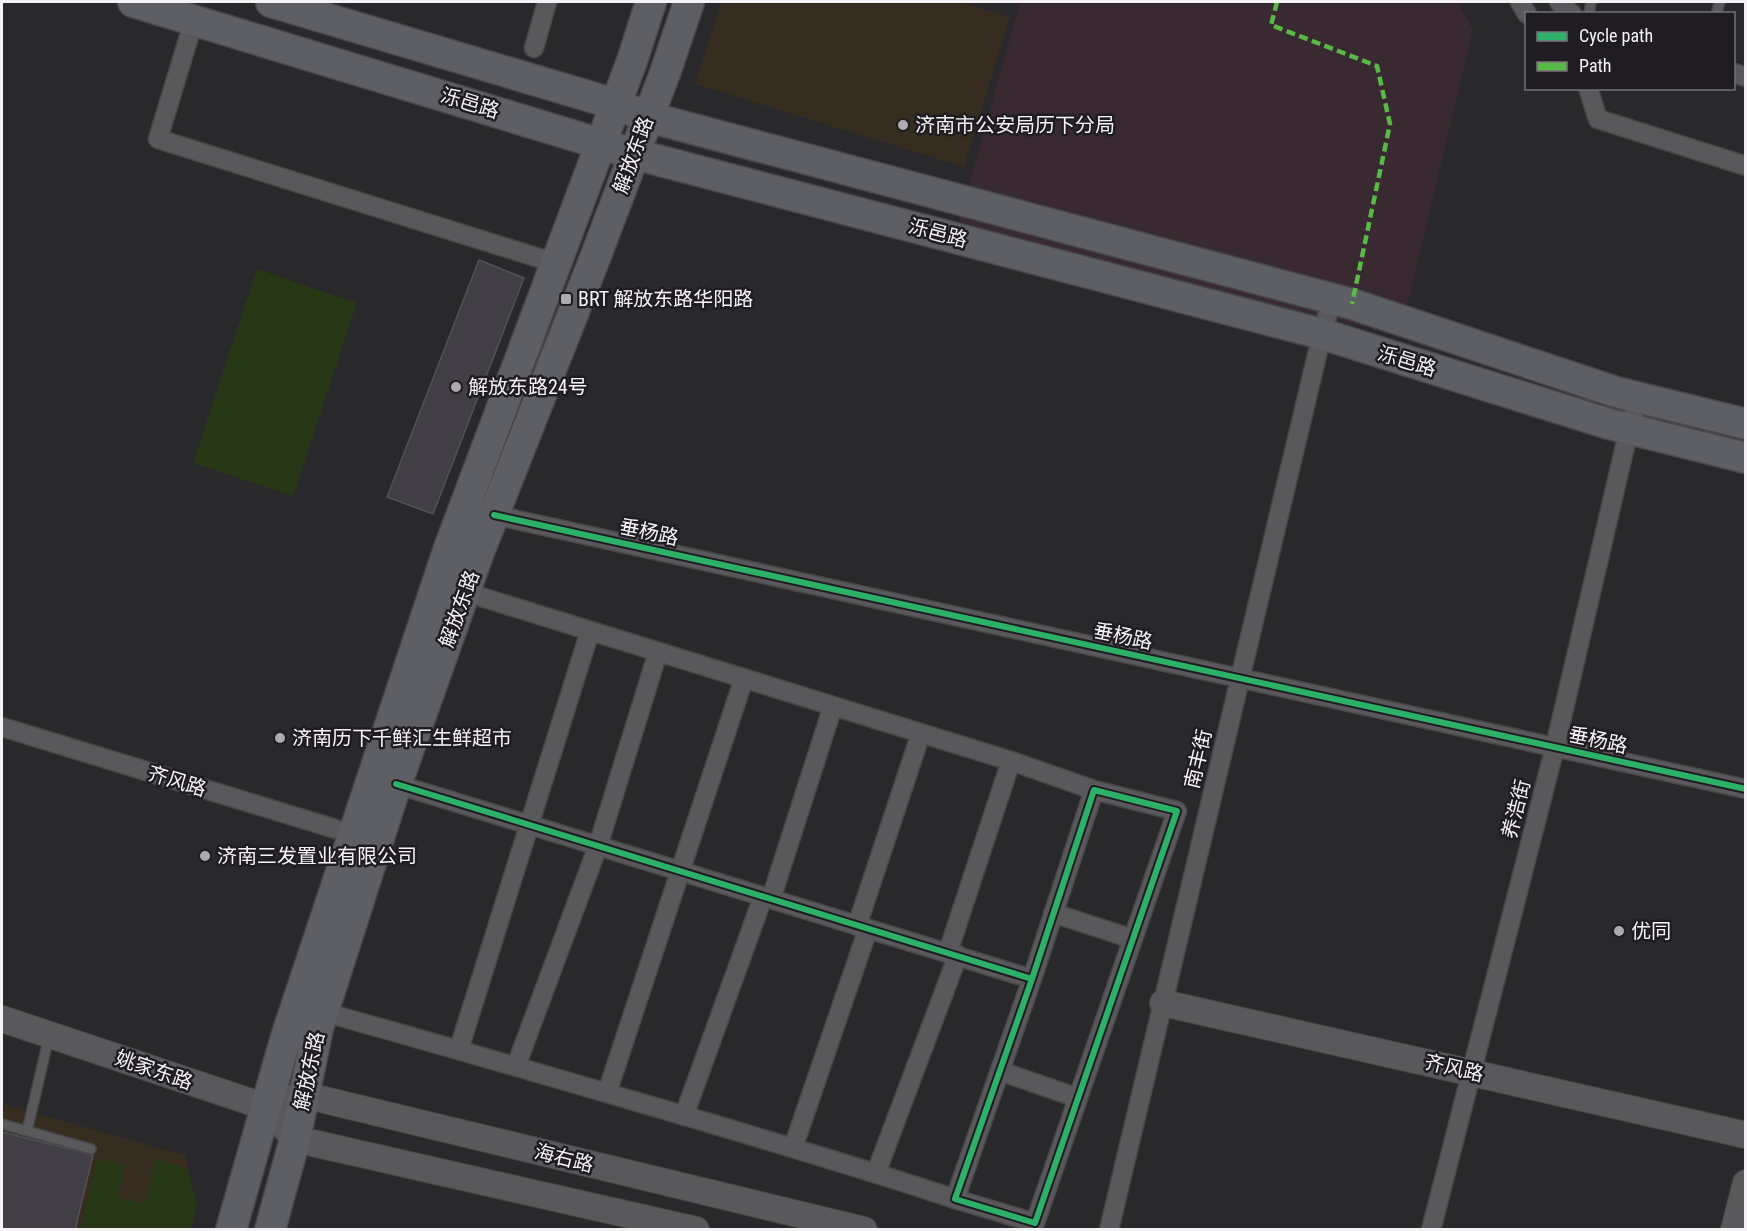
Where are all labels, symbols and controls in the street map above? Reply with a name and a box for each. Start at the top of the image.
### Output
legend [1525,12,1735,90]
text: Cycle path [1579,25,1653,46]
text: Path [1579,55,1612,76]
street label: 泺邑路 [438,83,502,123]
street label: 解放东路 [608,113,658,197]
place label: 济南市公安局历下分局 [915,113,1115,137]
marker: 济南市公安局历下分局 [896,118,910,132]
street label: 泺邑路 [906,214,970,252]
place label: BRT 解放东路华阳路 [578,287,753,311]
marker: BRT 解放东路华阳路 [559,292,573,306]
street label: 泺邑路 [1375,341,1439,381]
place label: 解放东路24号 [468,375,588,399]
marker: 解放东路24号 [449,380,463,394]
street label: 垂杨路 [617,514,681,550]
street label: 解放东路 [434,567,484,651]
street label: 垂杨路 [1091,618,1155,654]
street label: 垂杨路 [1566,722,1630,758]
place label: 济南历下千鲜汇生鲜超市 [292,726,512,750]
street label: 南丰街 [1180,727,1216,791]
marker: 济南历下千鲜汇生鲜超市 [273,731,287,745]
street label: 齐风路 [145,761,209,801]
street label: 养浩街 [1497,777,1535,841]
place label: 济南三发置业有限公司 [217,844,417,868]
marker: 济南三发置业有限公司 [198,849,212,863]
place label: 优同 [1631,919,1671,943]
marker: 优同 [1612,924,1626,938]
street label: 解放东路 [289,1029,329,1113]
street label: 姚家东路 [112,1046,196,1094]
street label: 齐风路 [1422,1050,1486,1086]
street label: 海右路 [532,1139,596,1177]

